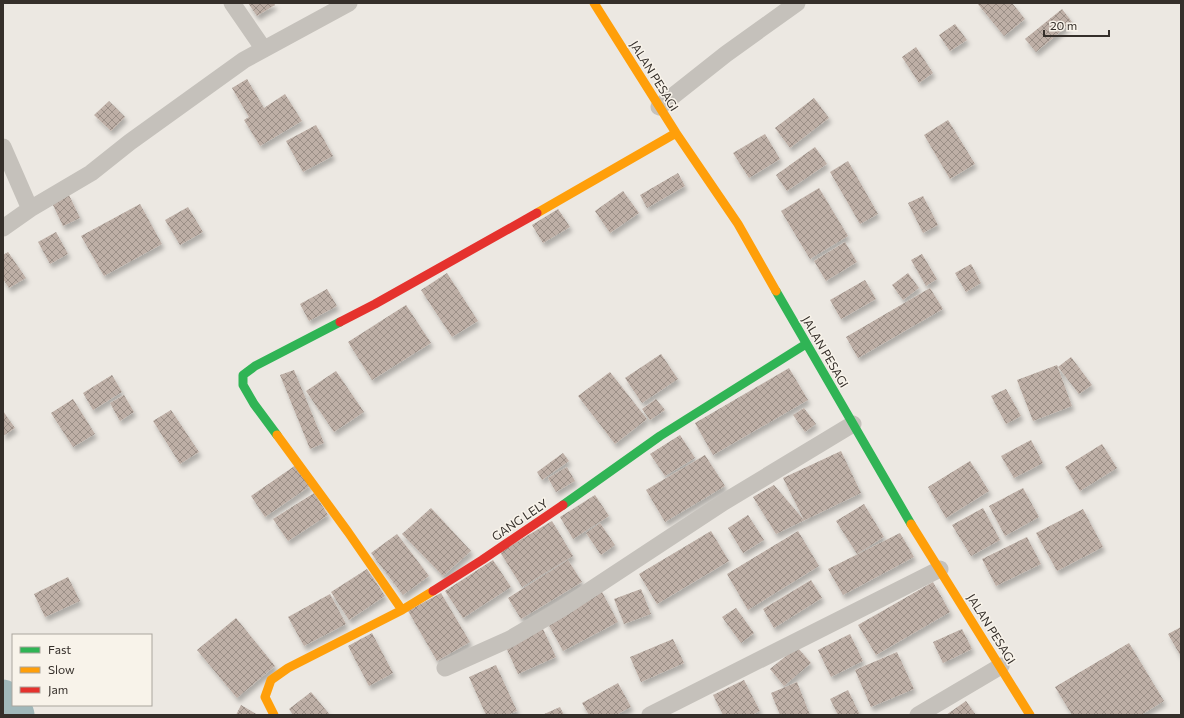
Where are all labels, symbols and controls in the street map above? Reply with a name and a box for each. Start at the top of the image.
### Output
scale bar [1044,12,1109,38]
text: 20 m [1050,18,1077,32]
street label: JALAN PESAGI [627,38,682,114]
street label: JALAN PESAGI [799,313,852,390]
street label: GANG LELY [489,495,550,543]
street label: JALAN PESAGI [964,591,1019,667]
legend [12,634,152,706]
text: Fast [48,642,71,656]
text: Slow [48,662,75,676]
text: Jam [48,682,68,697]

